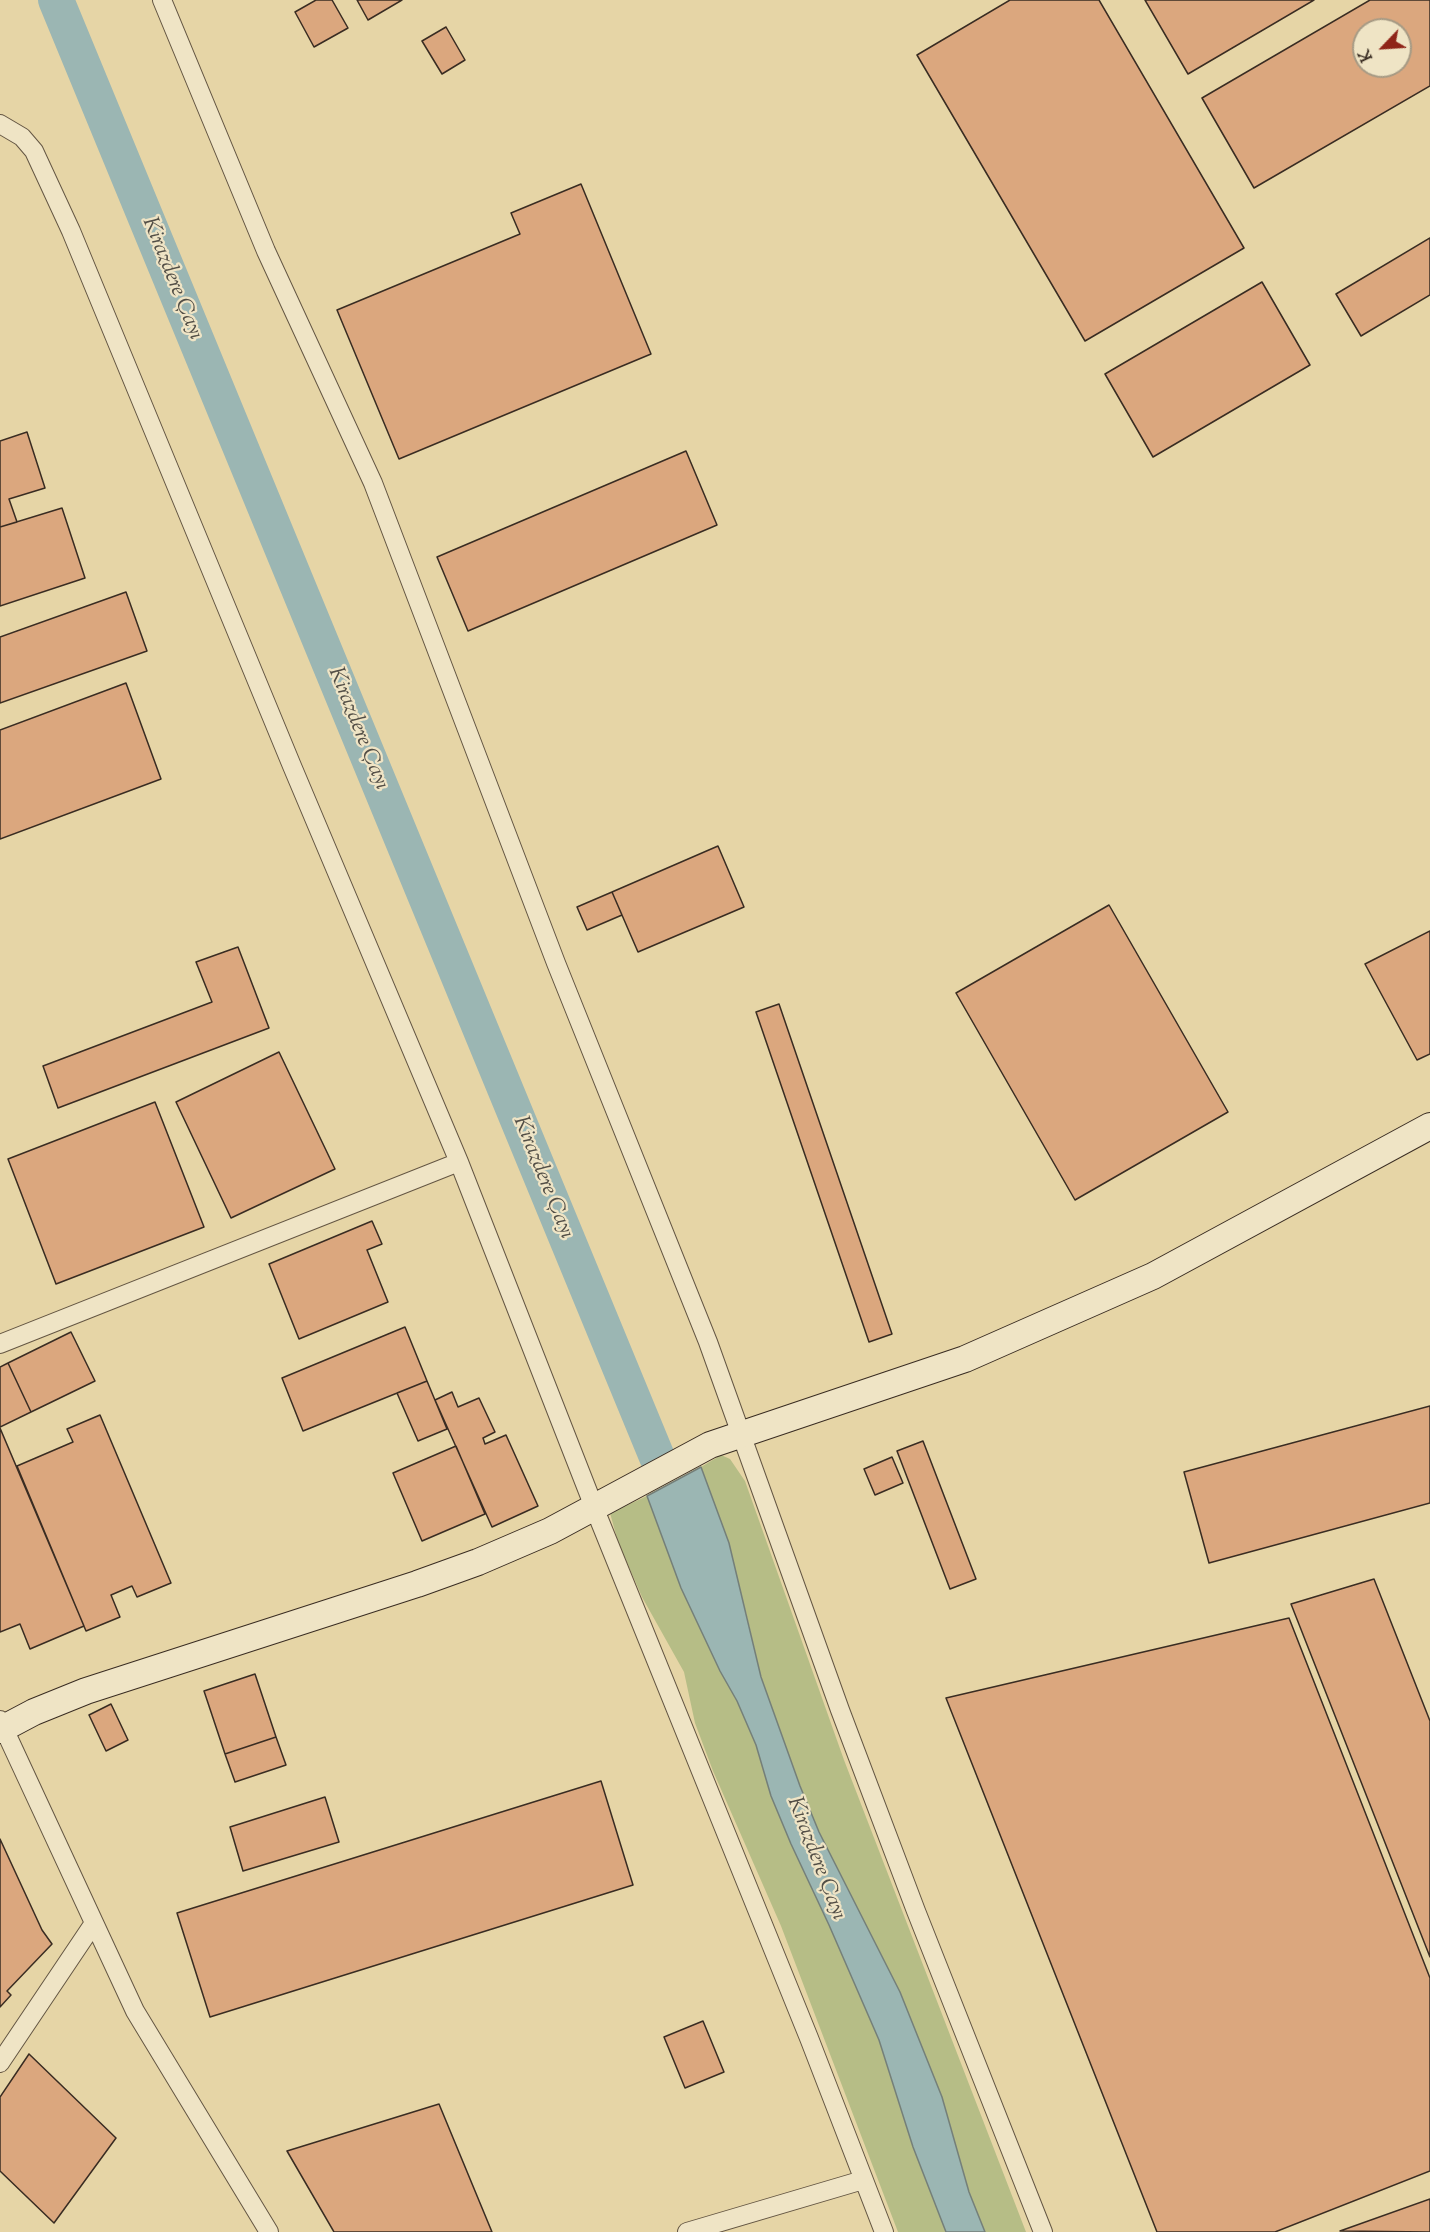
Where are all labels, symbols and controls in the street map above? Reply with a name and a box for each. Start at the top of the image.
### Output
north arrow [1352,18,1412,78]
text: K [1354,45,1380,65]
water label: Kirazdere Çayı [134,214,208,344]
water label: Kirazdere Çayı [320,664,394,794]
water label: Kirazdere Çayı [505,1113,579,1243]
water label: Kirazdere Çayı [779,1794,851,1924]

